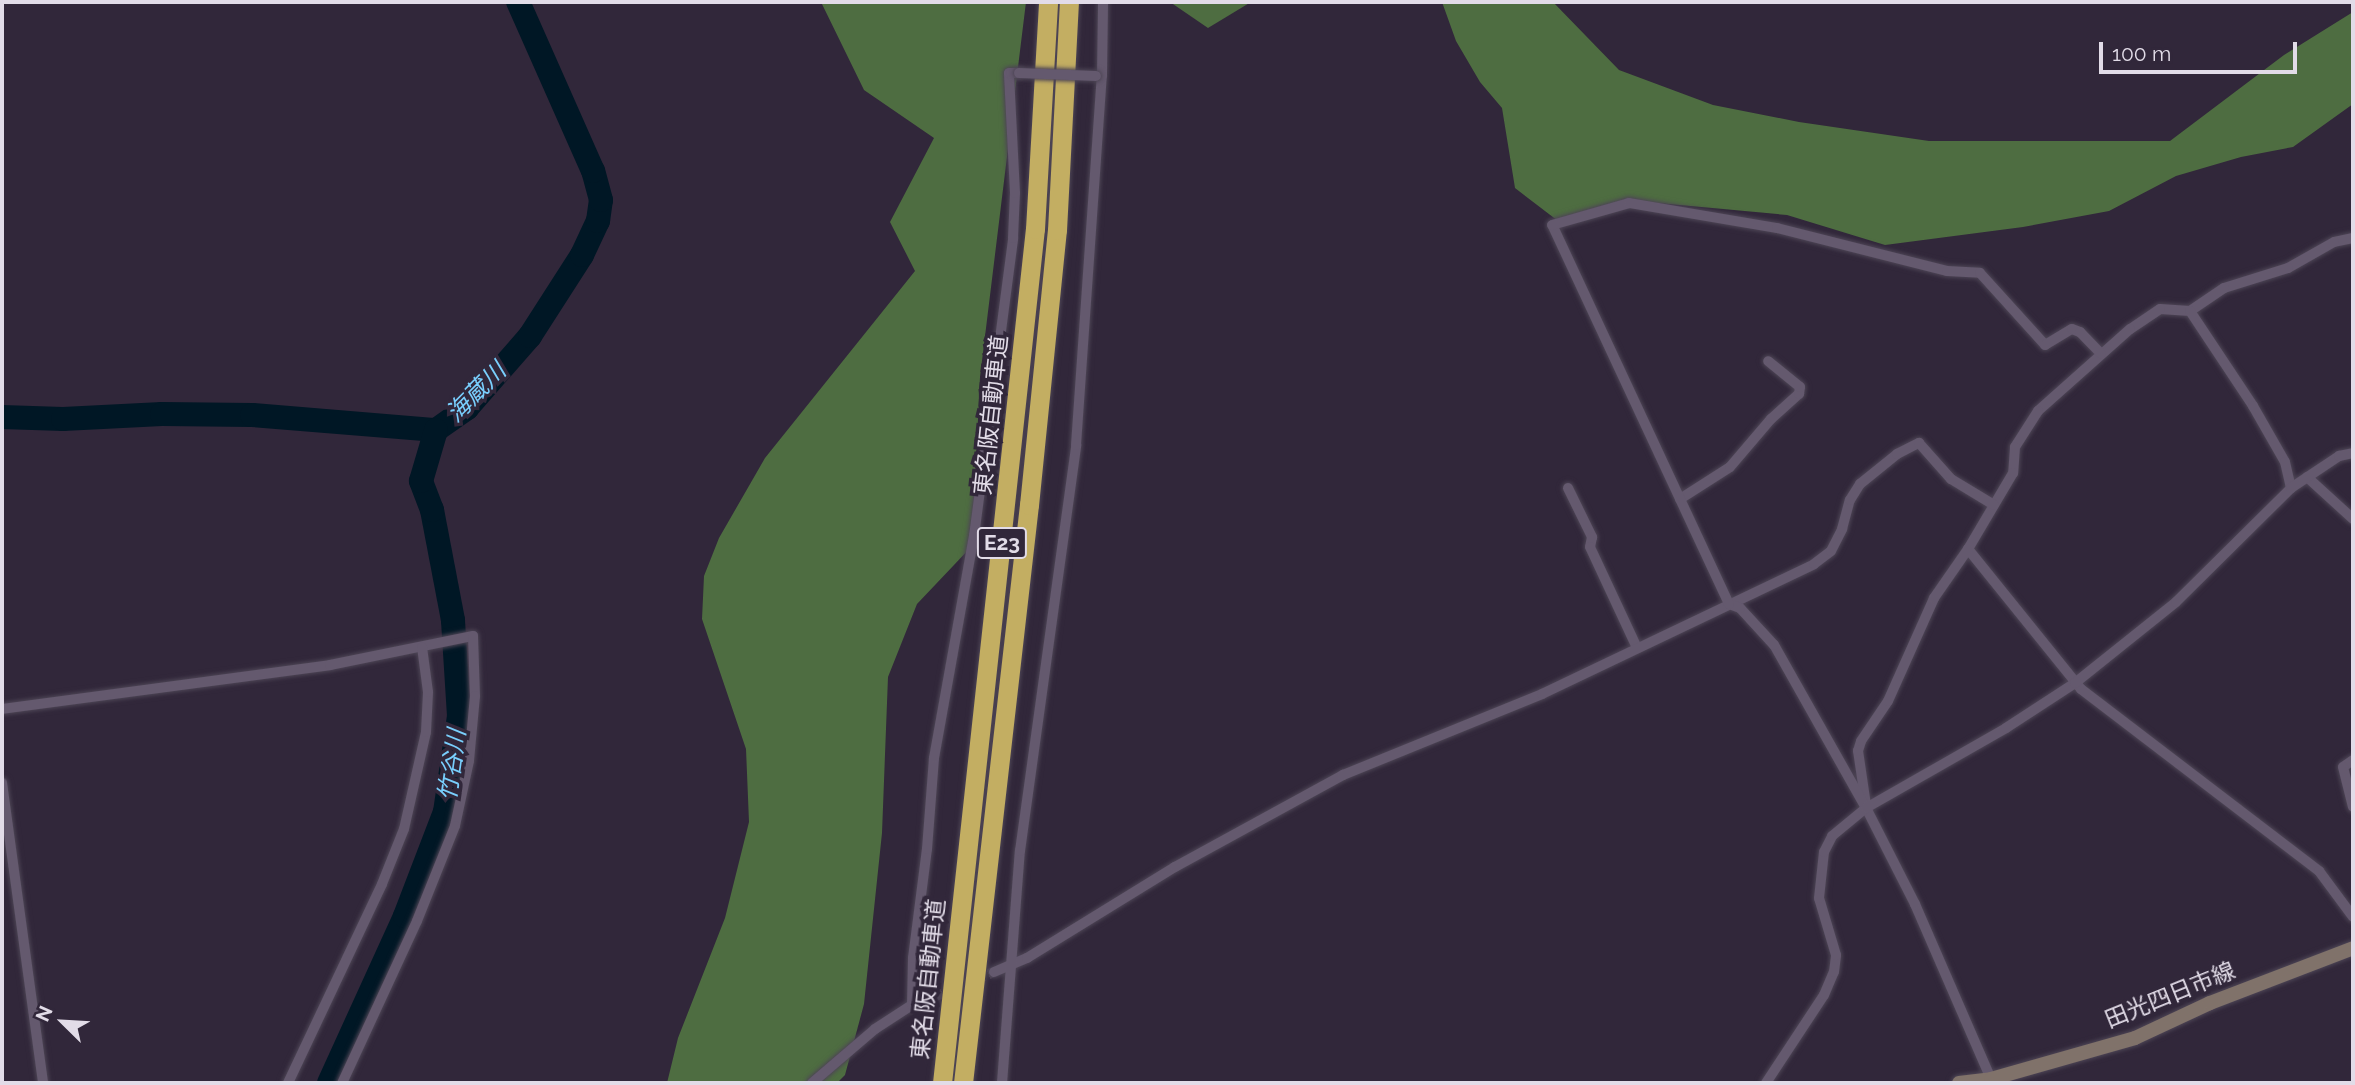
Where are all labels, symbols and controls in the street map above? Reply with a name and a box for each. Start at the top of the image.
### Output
scale bar [2103,28,2301,72]
text: 100 m [2112,41,2171,66]
street label: 東名阪自動車道 [969,333,1013,497]
water label: 海蔵川 [440,356,512,428]
road number: E23 [976,526,1028,560]
water label: 竹谷川 [433,727,471,803]
street label: 東名阪自動車道 [906,897,950,1061]
street label: 田光四日市線 [2101,956,2239,1034]
north arrow [28,987,98,1057]
text: N [31,1002,57,1025]

